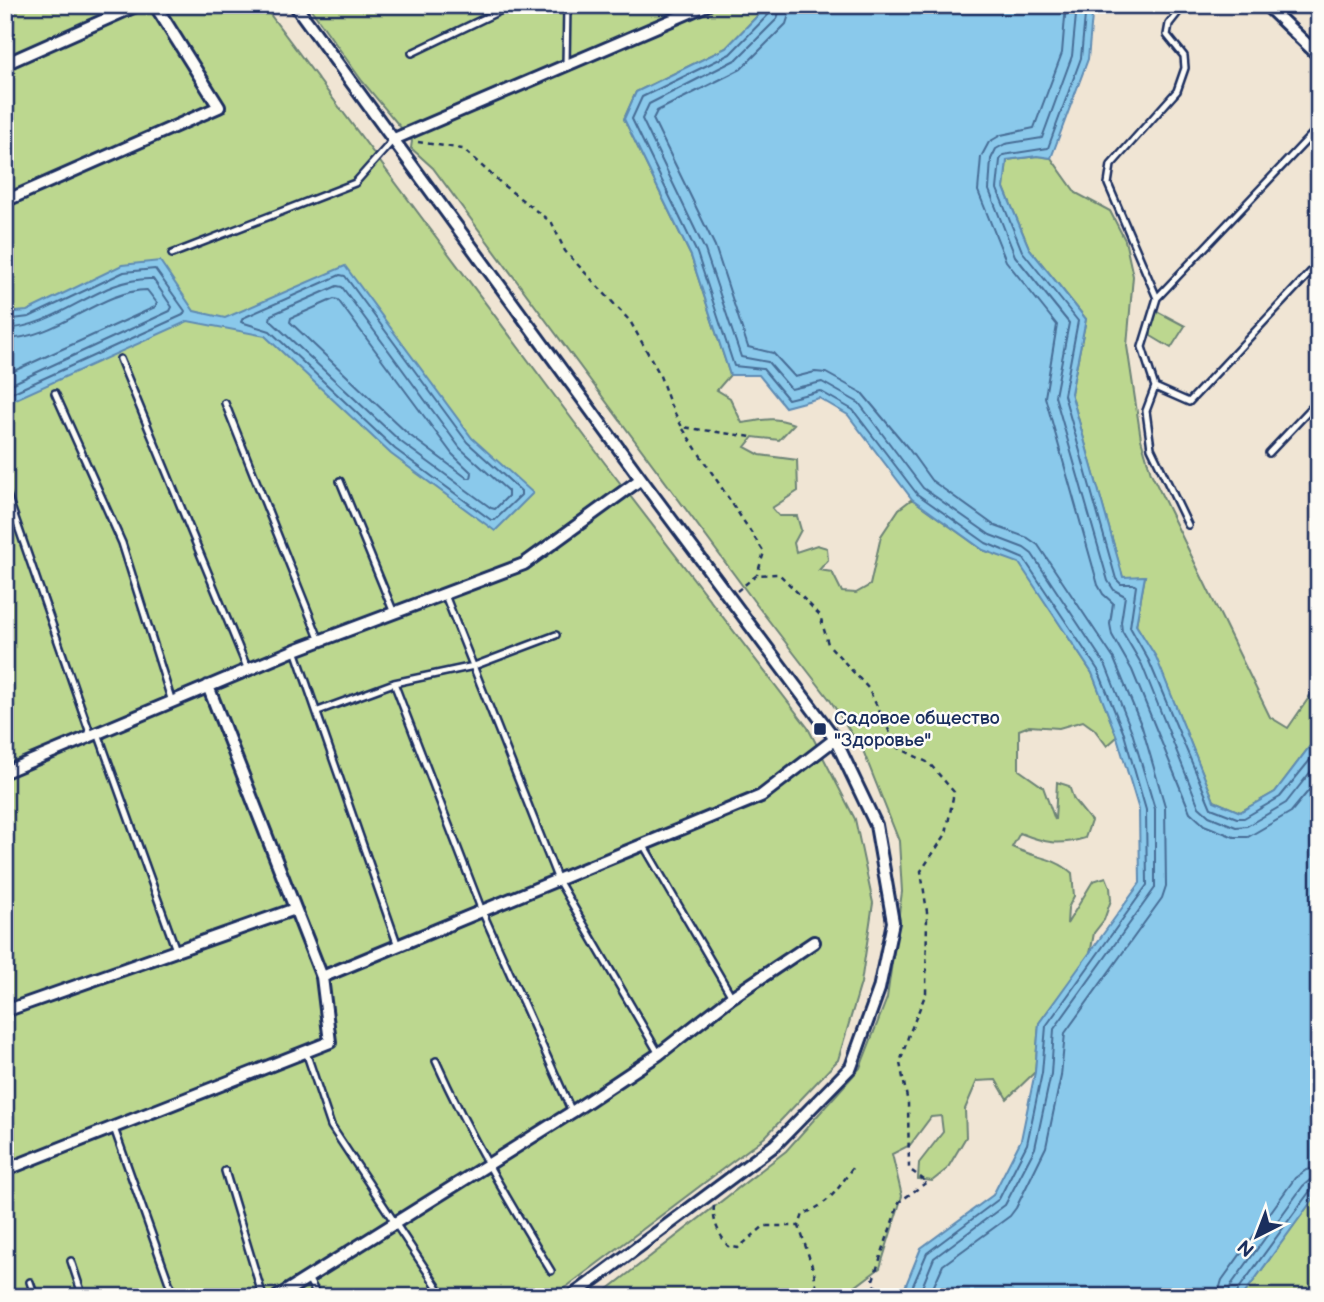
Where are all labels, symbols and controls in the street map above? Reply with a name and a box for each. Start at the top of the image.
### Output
place label: Садовое общество "Здоровье" [834,707,1000,752]
marker: Садовое общество "Здоровье" [812,721,828,737]
north arrow [1222,1200,1292,1270]
text: N [1234,1234,1260,1261]

